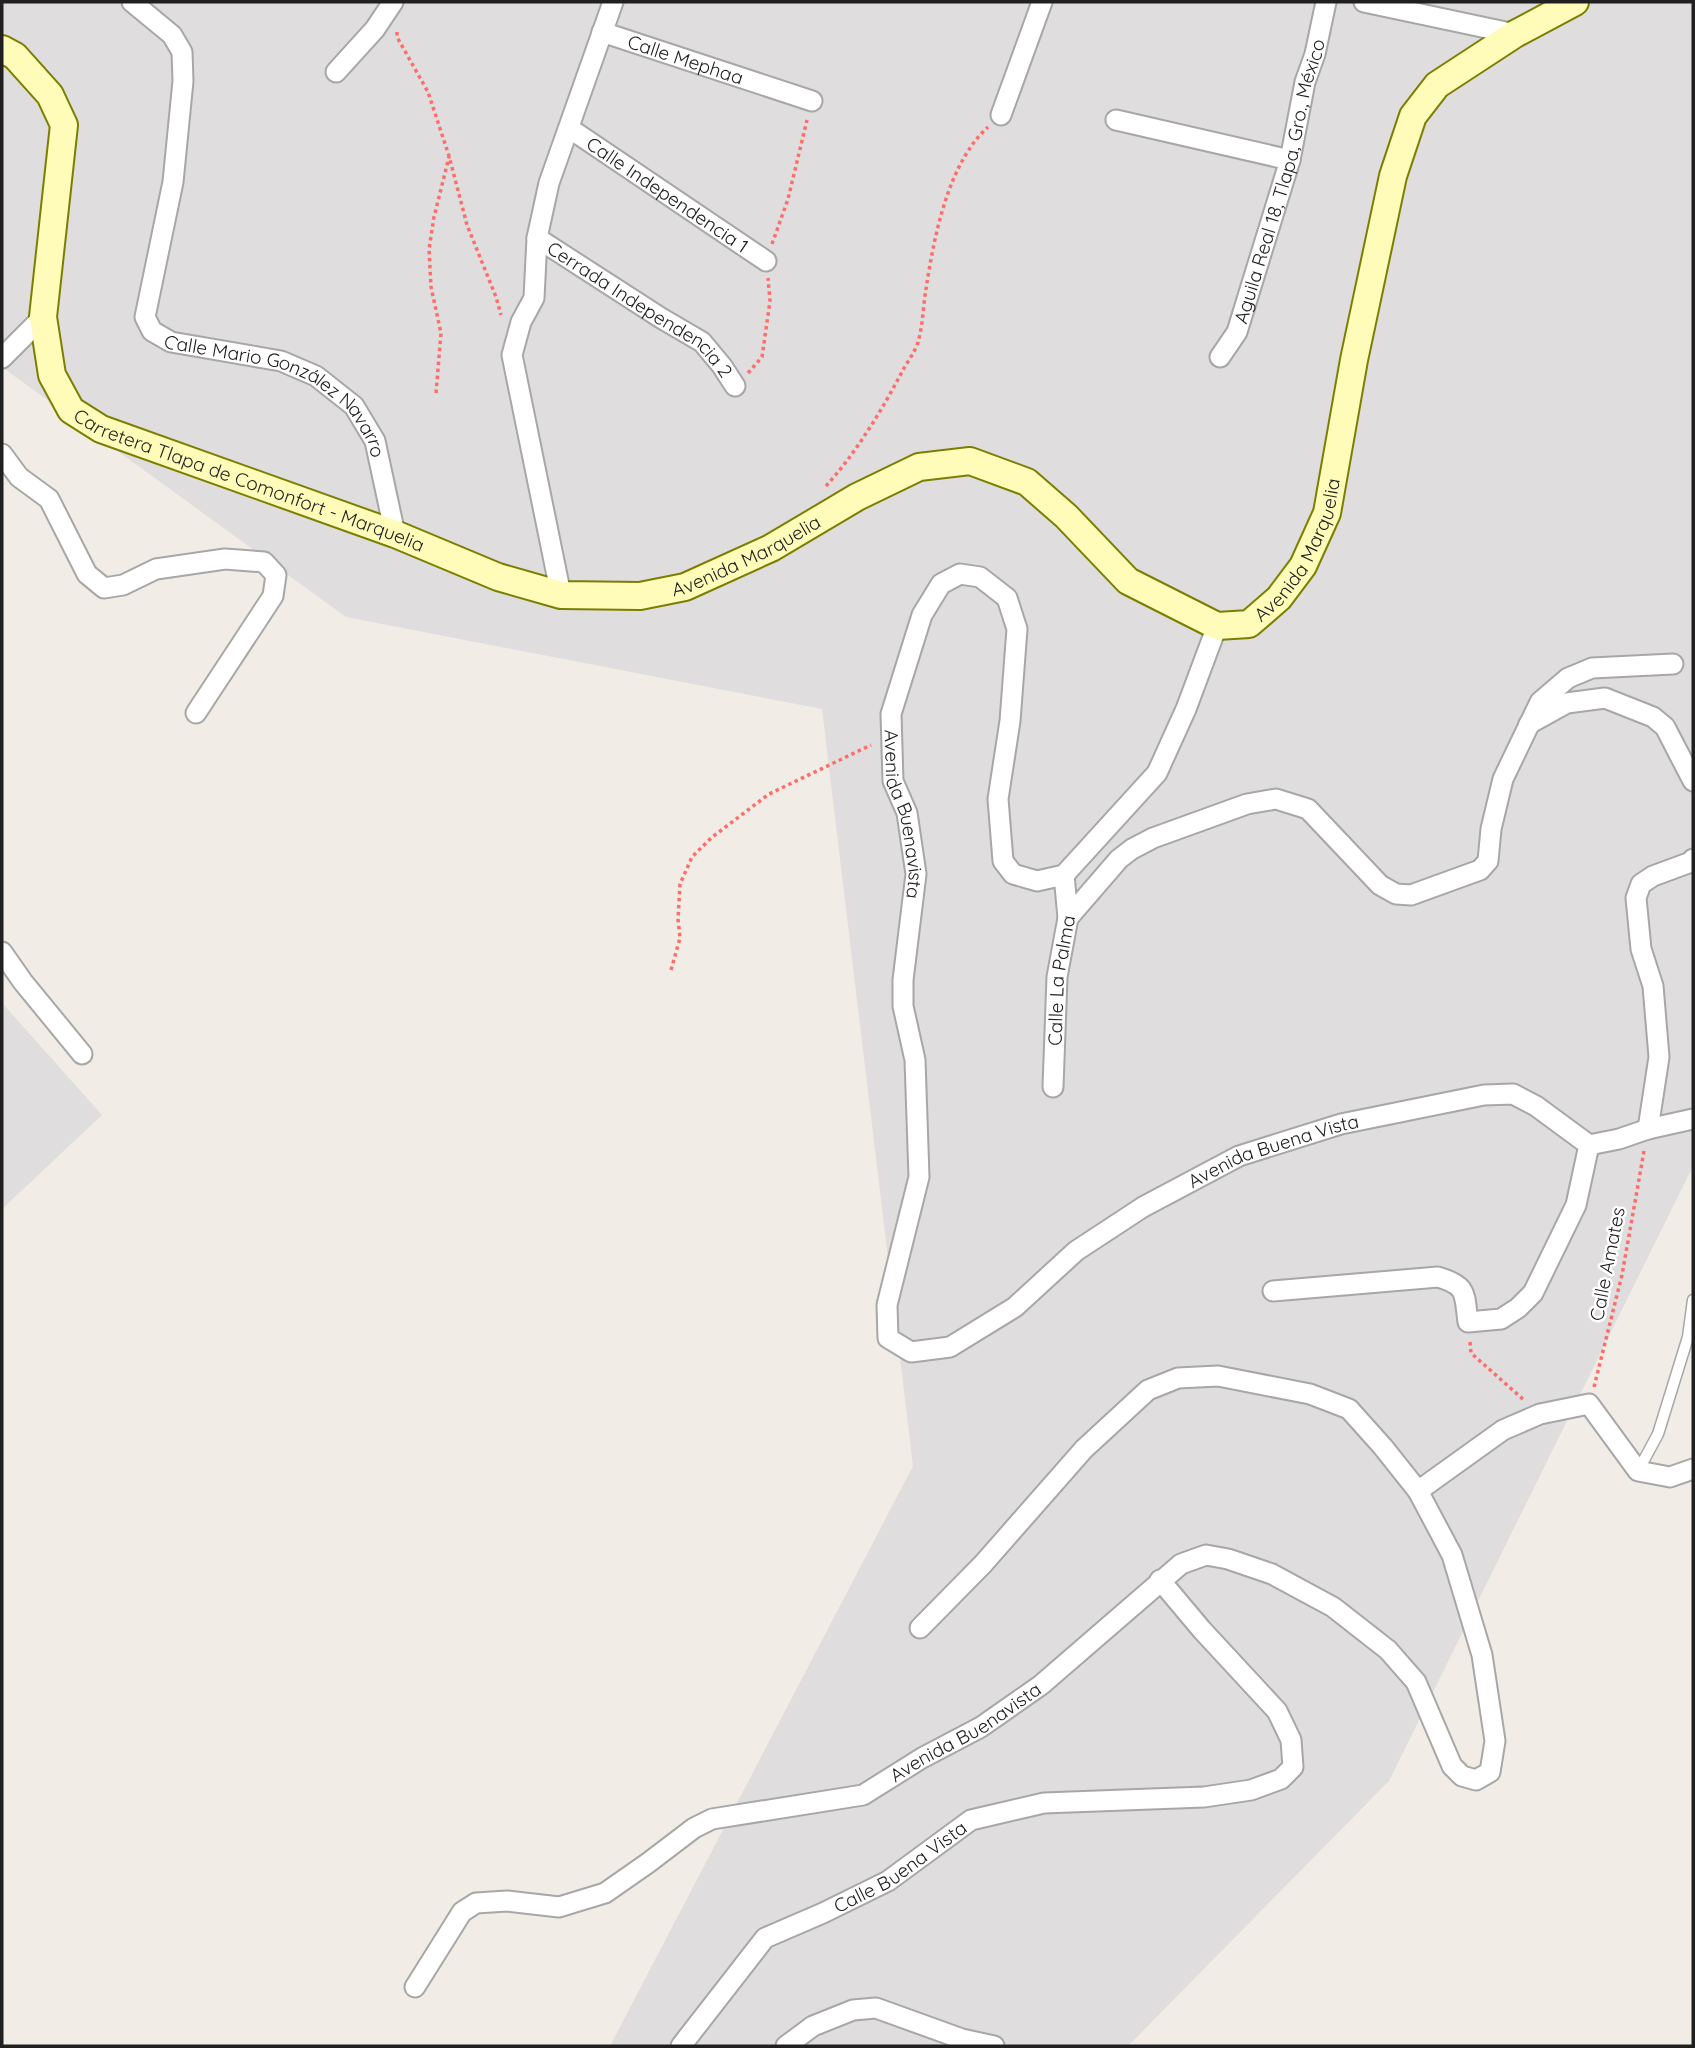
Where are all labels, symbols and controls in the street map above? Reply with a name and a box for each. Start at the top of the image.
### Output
street label: Calle Mephaa [625,29,747,90]
street label: Aguila Real 18, Tlapa, Gro., México [1228,37,1330,327]
street label: Calle Independencia 1 [582,131,753,258]
street label: Cerrada Independencia 2 [543,236,738,382]
street label: Calle Mario González Navarro [159,328,390,459]
street label: Carretera Tlapa de Comonfort - Marquelia [69,403,428,557]
street label: Avenida Marquelia [1249,476,1345,626]
street label: Avenida Marquelia [670,509,825,601]
street label: Avenida Buenavista [879,729,928,900]
street label: Calle La Palma [1043,913,1080,1046]
street label: Avenida Buena Vista [1184,1109,1361,1193]
street label: Calle Amates [1584,1205,1630,1323]
street label: Avenida Buenavista [885,1677,1045,1787]
street label: Calle Buena Vista [830,1815,971,1918]

